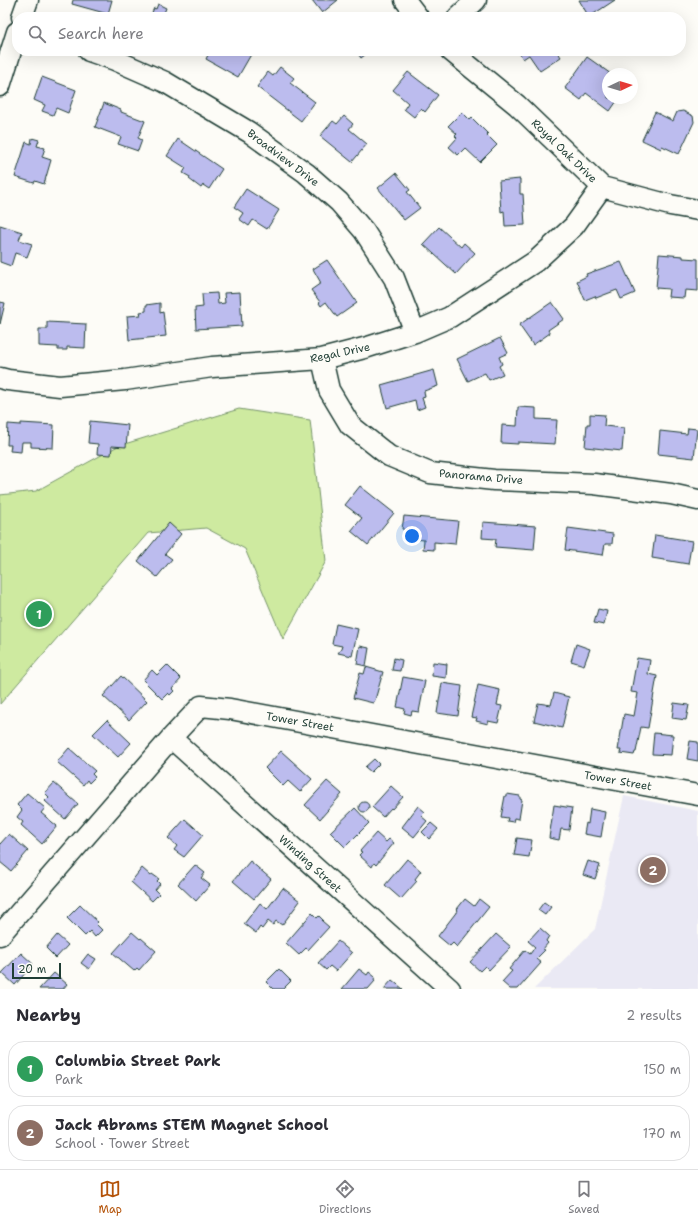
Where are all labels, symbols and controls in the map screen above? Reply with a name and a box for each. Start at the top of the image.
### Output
search box [12,12,686,56]
icon: search [26,23,48,45]
text: Search here [58,24,144,44]
north arrow [602,68,638,104]
street label: Royal Oak Drive [528,116,600,186]
street label: Broadview Drive [244,126,322,190]
street label: Regal Drive [309,339,371,367]
street label: Panorama Drive [438,466,524,488]
your location [402,526,422,546]
pin: 1 [26,599,52,629]
street label: Tower Street [265,709,335,735]
street label: Tower Street [583,768,653,794]
street label: Winding Street [275,832,345,896]
pin: 2 [640,855,666,885]
scale bar [12,961,61,980]
text: 20 m [18,962,46,977]
text: Nearby [16,1004,81,1026]
text: 2 results [626,1007,682,1024]
text: Columbia Street Park [55,1051,221,1071]
text: 1 [27,1061,33,1078]
text: 150 m [643,1061,681,1078]
text: Park [55,1071,83,1088]
text: Jack Abrams STEM Magnet School [55,1115,329,1135]
text: 2 [25,1125,35,1142]
text: 170 m [643,1125,681,1142]
text: School · Tower Street [55,1135,190,1152]
tab: Map [98,1178,122,1217]
tab: Directions [319,1178,371,1217]
tab: Saved [568,1178,600,1217]

